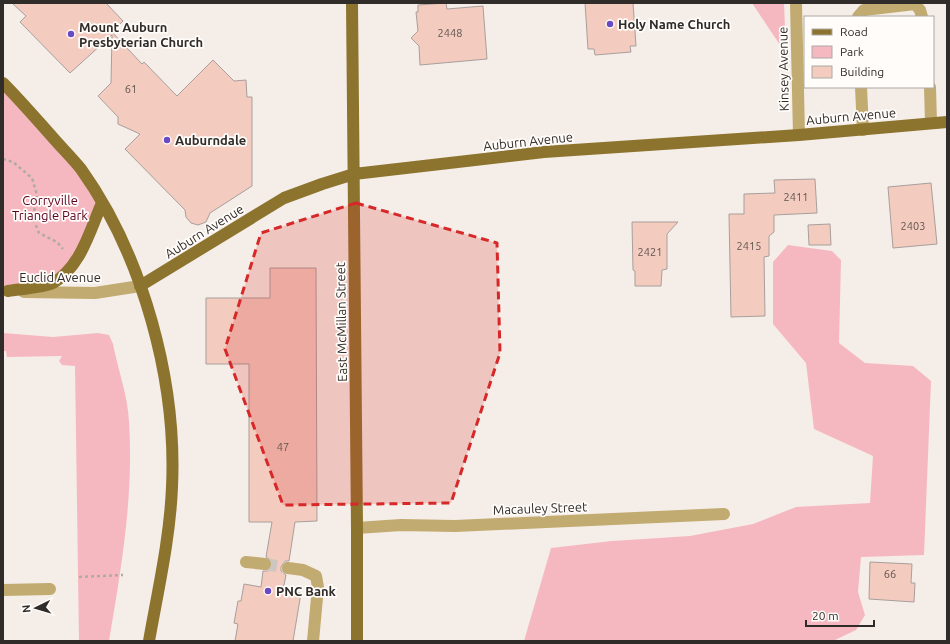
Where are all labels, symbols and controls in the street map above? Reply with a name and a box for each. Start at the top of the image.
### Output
legend [804,16,934,88]
place label: Holy Name Church [618,17,730,31]
marker: Holy Name Church [605,19,615,29]
place label: Mount Auburn Presbyterian Church [79,20,203,49]
text: Road [840,25,868,38]
house number: 2448 [438,27,462,39]
street label: Kinsey Avenue [775,27,791,111]
marker: Mount Auburn Presbyterian Church [66,29,76,39]
text: Park [840,45,864,58]
text: Building [840,65,884,78]
house number: 61 [125,83,137,95]
street label: Auburn Avenue [806,105,896,127]
street label: Auburn Avenue [482,129,574,153]
place label: Auburndale [175,133,246,147]
marker: Auburndale [162,135,172,145]
house number: 2411 [784,191,808,203]
park label: Corryville Triangle Park [12,193,88,222]
street label: Auburn Avenue [162,201,246,261]
house number: 2403 [901,220,925,232]
house number: 2415 [737,240,761,252]
house number: 2421 [638,246,662,258]
street label: East McMillan Street [333,262,349,382]
street label: Euclid Avenue [19,270,101,284]
house number: 47 [277,441,289,453]
street label: Macauley Street [493,499,587,517]
house number: 66 [884,568,896,580]
place label: PNC Bank [276,584,337,598]
marker: PNC Bank [263,586,273,596]
north arrow [16,588,56,628]
scale bar [806,602,874,628]
text: N [20,604,32,613]
text: 20 m [812,609,839,622]

